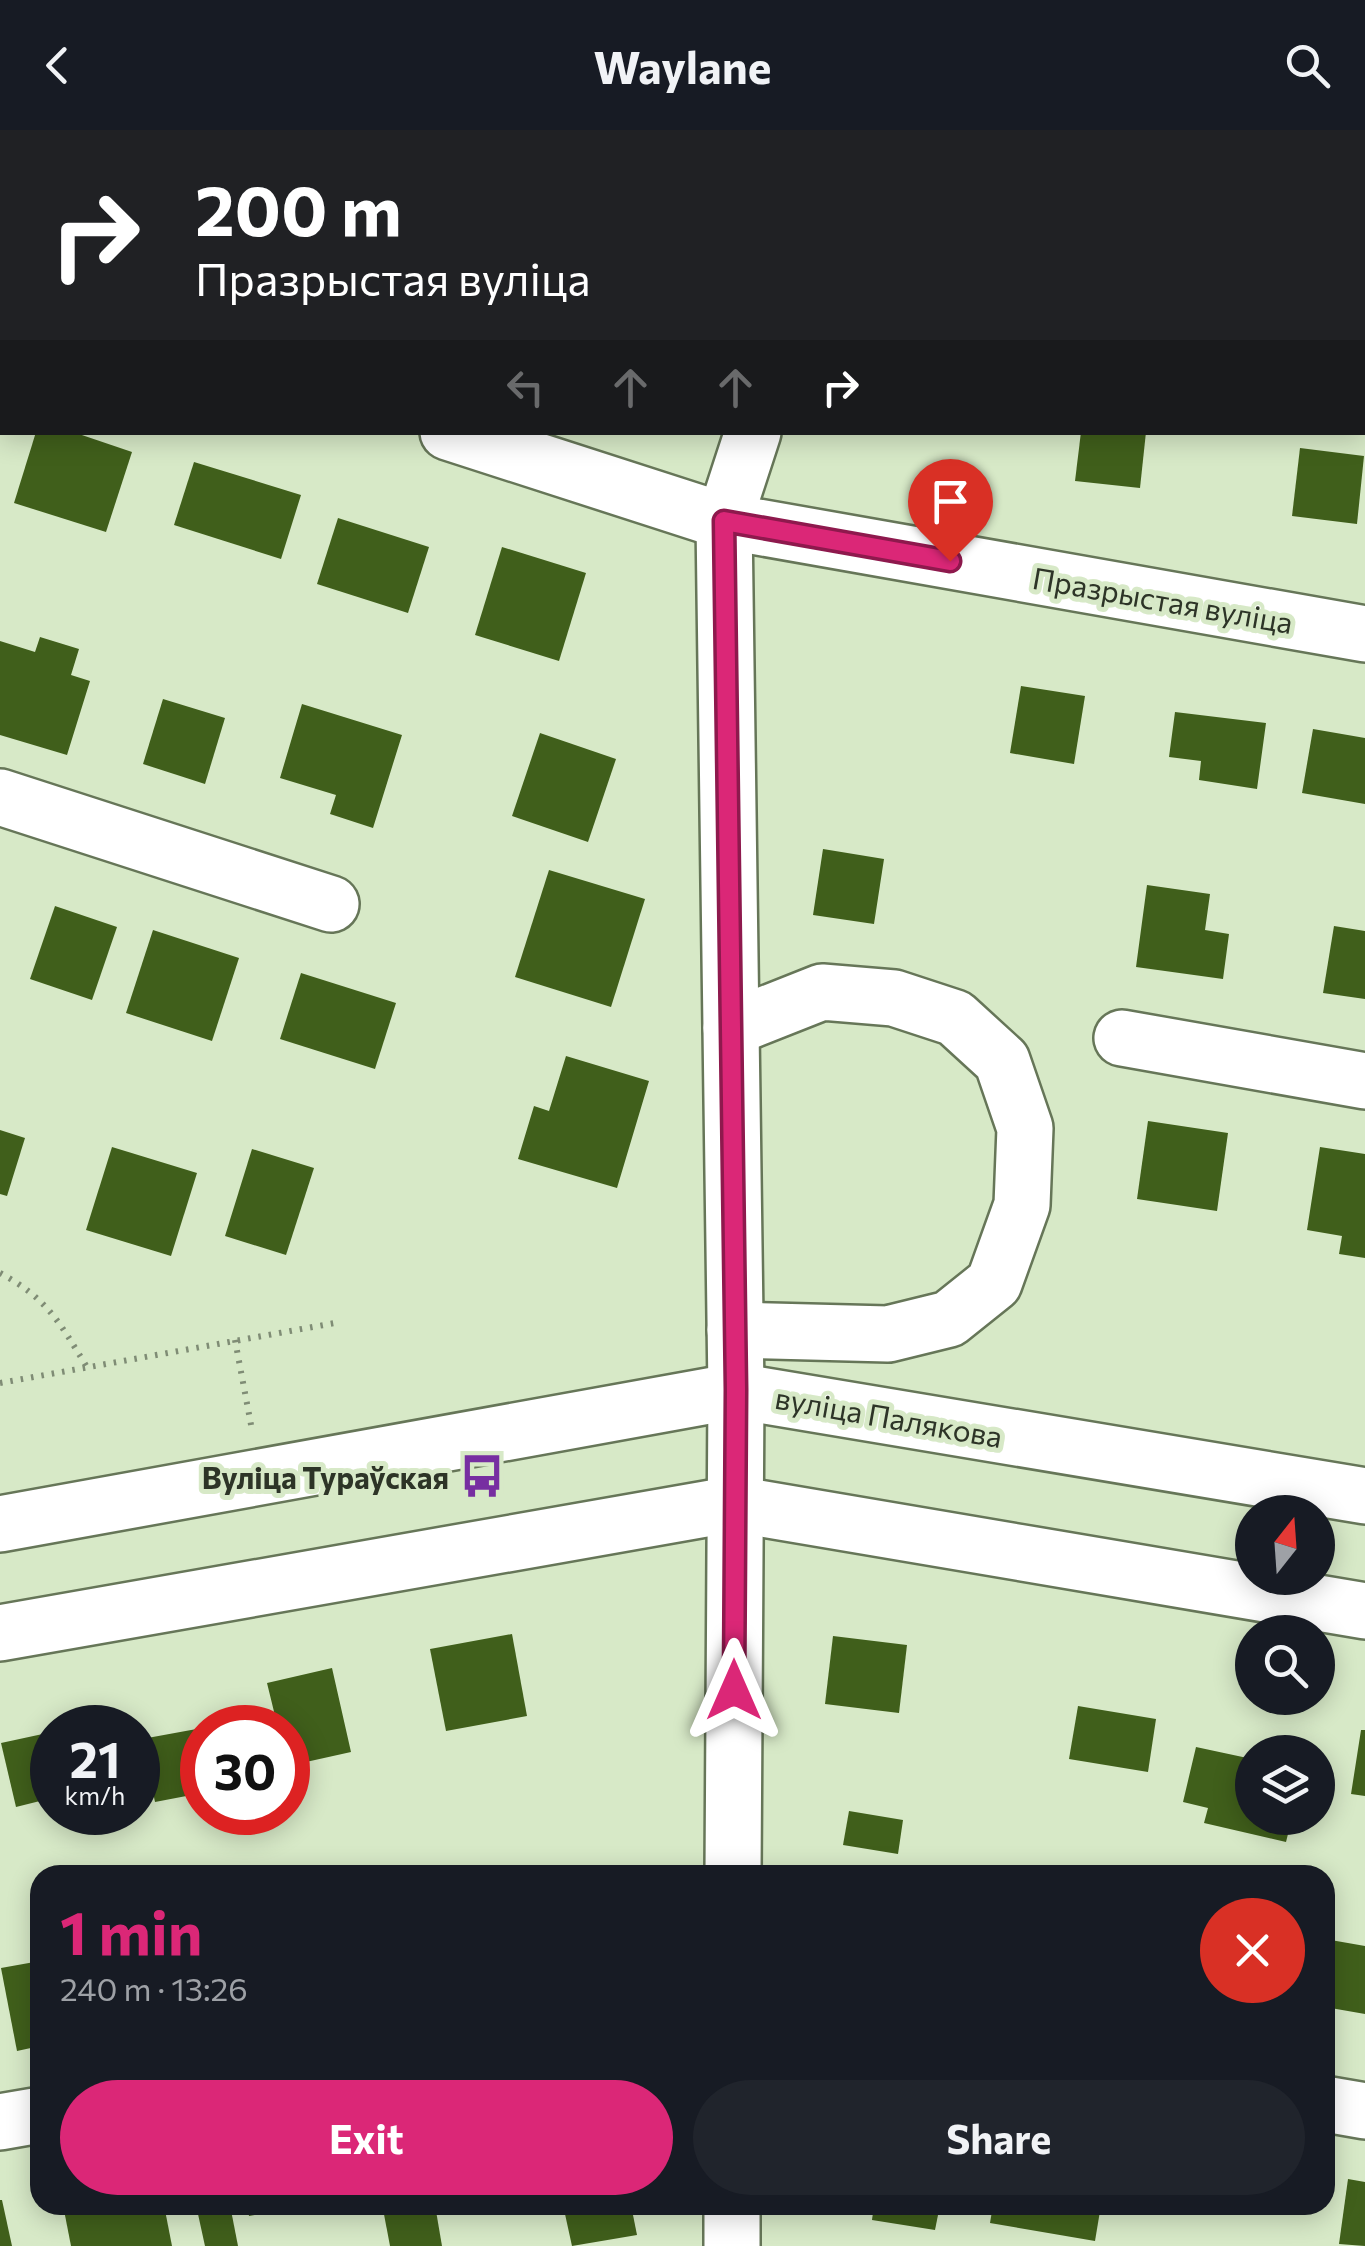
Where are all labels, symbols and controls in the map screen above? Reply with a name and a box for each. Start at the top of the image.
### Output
icon: back [30,38,85,93]
text: Waylane [593,38,772,93]
icon: search [1280,38,1335,93]
text: 200 m [195,165,402,250]
icon: right [30,170,160,300]
text: Празрыстая вуліца [195,250,591,305]
icon: left [498,360,553,415]
icon: ahead [603,360,658,415]
icon: ahead [708,360,763,415]
icon: right [813,360,868,415]
pin [908,459,993,562]
icon: arrive [923,474,978,529]
street label: Празрыстая вуліца [1030,558,1296,640]
street label: вуліца Палякова [773,1378,1005,1454]
bus stop icon: Вуліца Тураўская [458,1452,506,1500]
place label: Вуліца Тураўская [202,1458,449,1495]
north arrow [1235,1495,1335,1595]
map controls [1235,1495,1335,1835]
button: search [1235,1615,1335,1715]
position arrow [682,1638,786,1742]
speed limit sign: 30 [180,1705,310,1835]
text: 21 [69,1727,121,1788]
button: layers [1235,1735,1335,1835]
text: km/h [65,1780,125,1810]
text: 1 min [60,1894,202,1967]
button: close [1200,1898,1305,2003]
text: 240 m · 13:26 [60,1968,248,2008]
button: Exit [60,2080,673,2195]
button: Share [693,2080,1305,2195]

